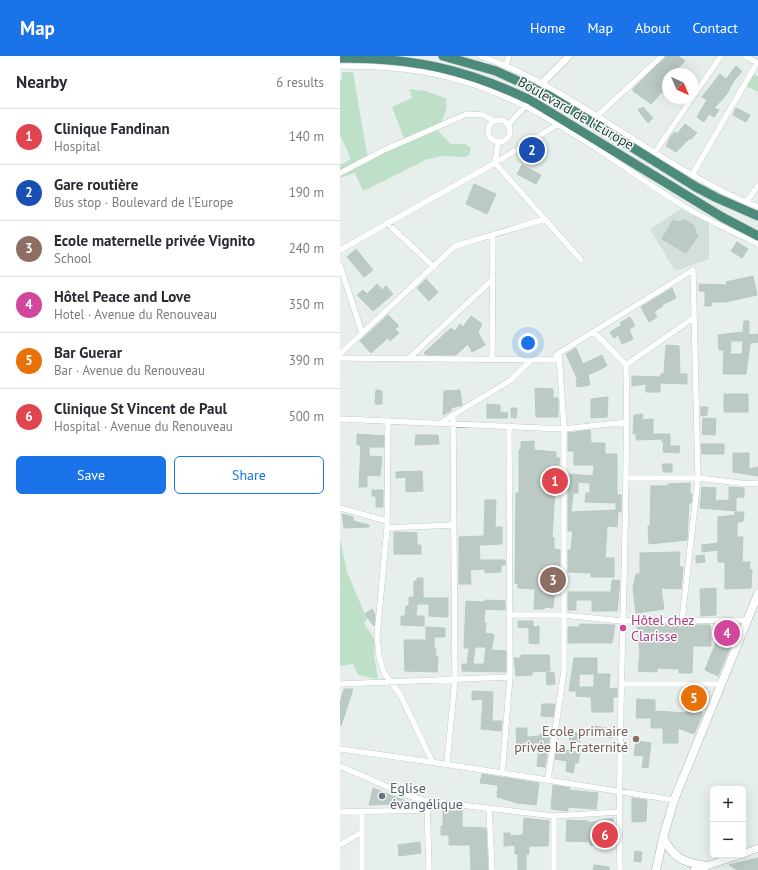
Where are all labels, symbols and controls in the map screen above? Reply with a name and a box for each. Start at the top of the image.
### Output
text: Map [20,16,55,40]
text: Home [530,19,565,37]
text: Map [587,19,613,37]
text: About [635,19,671,37]
text: Contact [693,19,738,37]
north arrow [662,68,698,104]
text: Nearby [16,71,67,93]
street label: Boulevard de l’Europe [515,72,637,154]
text: 6 results [276,74,324,91]
text: Clinique Fandinan [54,119,170,138]
text: 1 [25,128,33,145]
text: 140 m [289,128,324,145]
pin: 2 [519,135,545,165]
text: Hospital [54,138,100,155]
text: Gare routière [54,175,138,194]
text: 2 [25,184,33,201]
text: 190 m [289,184,324,201]
text: Bus stop · Boulevard de l’Europe [54,194,233,211]
text: Ecole maternelle privée Vignito [54,231,255,250]
text: 3 [25,240,33,257]
text: 240 m [289,240,324,257]
text: School [54,250,92,267]
text: Hôtel Peace and Love [54,287,191,306]
text: 4 [25,296,33,313]
text: 350 m [289,296,324,313]
text: Hotel · Avenue du Renouveau [54,306,217,323]
your location [518,333,538,353]
text: Bar Guerar [54,343,122,362]
text: 5 [25,352,33,369]
text: 390 m [289,352,324,369]
text: Bar · Avenue du Renouveau [54,362,205,379]
text: Clinique St Vincent de Paul [54,399,227,418]
text: 6 [25,408,33,425]
text: 500 m [289,408,324,425]
text: Hospital · Avenue du Renouveau [54,418,233,435]
button: Save [16,456,166,494]
button: Share [174,456,324,494]
pin: 1 [542,466,568,496]
pin: 3 [540,565,566,595]
place label: Hôtel chez Clarisse [631,611,695,645]
pin: 4 [714,618,740,648]
marker: Hôtel chez Clarisse [618,623,628,633]
pin: 5 [681,683,707,713]
place label: Ecole primaire privée la Fraternité [514,722,628,756]
marker: Ecole primaire privée la Fraternité [631,734,641,744]
place label: Eglise évangélique [390,779,463,813]
map controls [710,786,746,858]
button: + [710,786,746,822]
marker: Eglise évangélique [377,791,387,801]
pin: 6 [592,820,618,850]
button: − [710,822,746,858]

